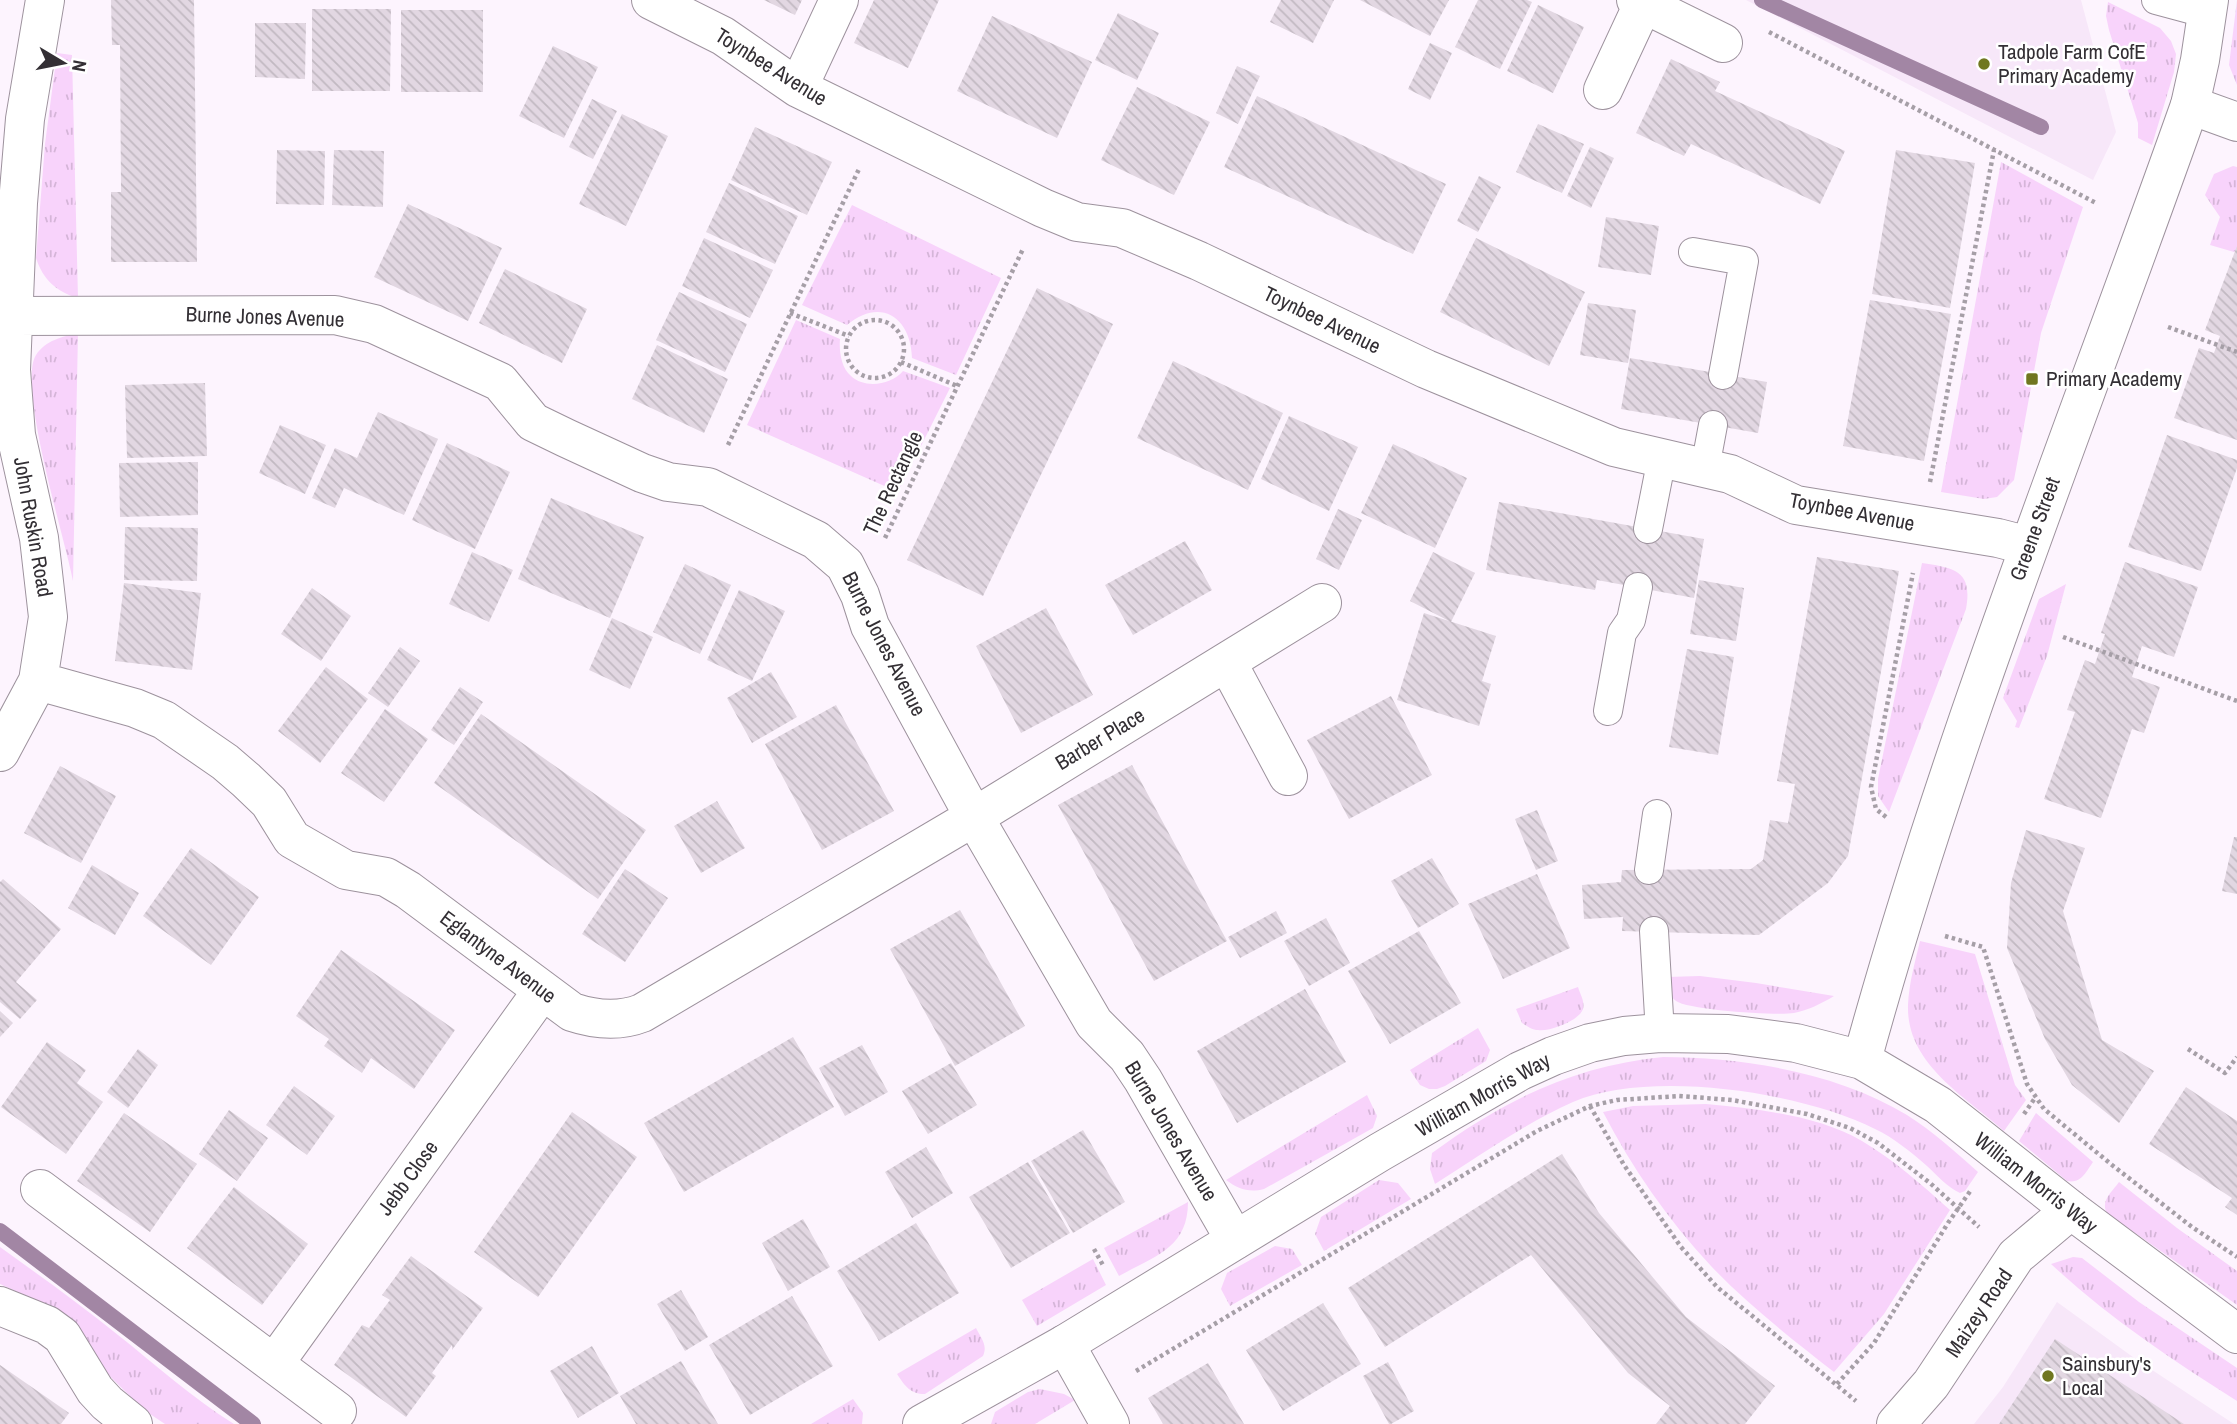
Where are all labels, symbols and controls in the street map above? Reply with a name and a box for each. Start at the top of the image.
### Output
street label: Toynbee Avenue [710,21,833,113]
north arrow [28,28,98,98]
place label: Tadpole Farm CofE Primary Academy [1998,37,2146,90]
marker: Tadpole Farm CofE Primary Academy [1976,56,1992,72]
text: N [66,58,94,74]
street label: Toynbee Avenue [1259,279,1386,360]
street label: Burne Jones Avenue [185,299,345,334]
place label: Primary Academy [2046,364,2182,393]
marker: Primary Academy [2024,371,2040,387]
street label: The Rectangle [856,426,929,540]
street label: John Ruskin Road [7,455,60,599]
street label: Greene Street [2002,473,2067,585]
street label: Toynbee Avenue [1787,485,1917,538]
street label: Burne Jones Avenue [836,567,933,721]
street label: Barber Place [1050,701,1150,777]
street label: Eglantyne Avenue [434,903,562,1010]
street label: William Morris Way [1410,1045,1556,1143]
street label: Burne Jones Avenue [1118,1055,1225,1206]
street label: William Morris Way [1968,1125,2104,1240]
street label: Jebb Close [371,1134,445,1221]
street label: Maizey Road [1938,1263,2019,1363]
place label: Sainsbury's Local [2062,1349,2151,1402]
marker: Sainsbury's Local [2040,1368,2056,1384]

